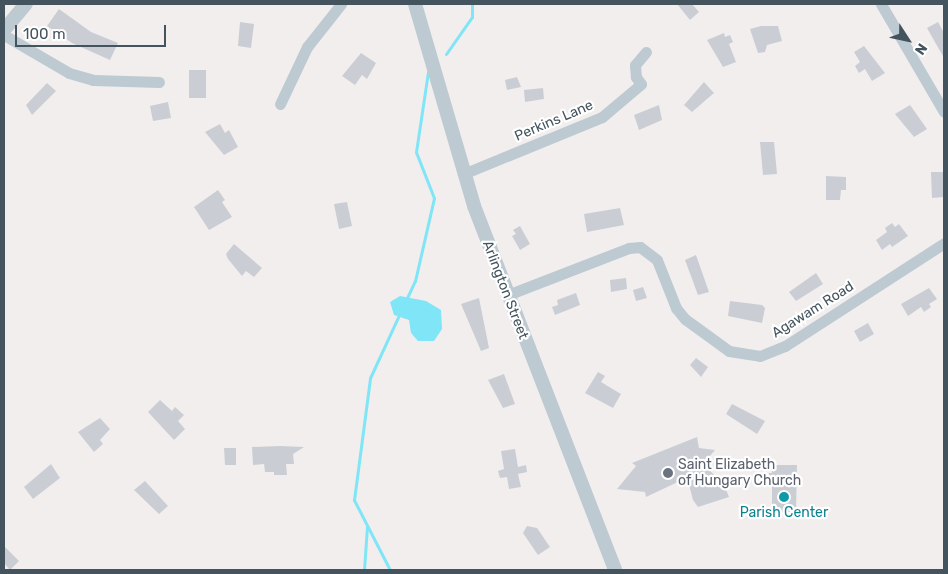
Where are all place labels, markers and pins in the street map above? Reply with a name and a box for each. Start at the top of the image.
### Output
place label: Saint Elizabeth of Hungary Church [678,457,802,490]
marker: Saint Elizabeth of Hungary Church [662,467,674,479]
marker: Parish Center [778,491,790,503]
place label: Parish Center [740,505,828,521]

